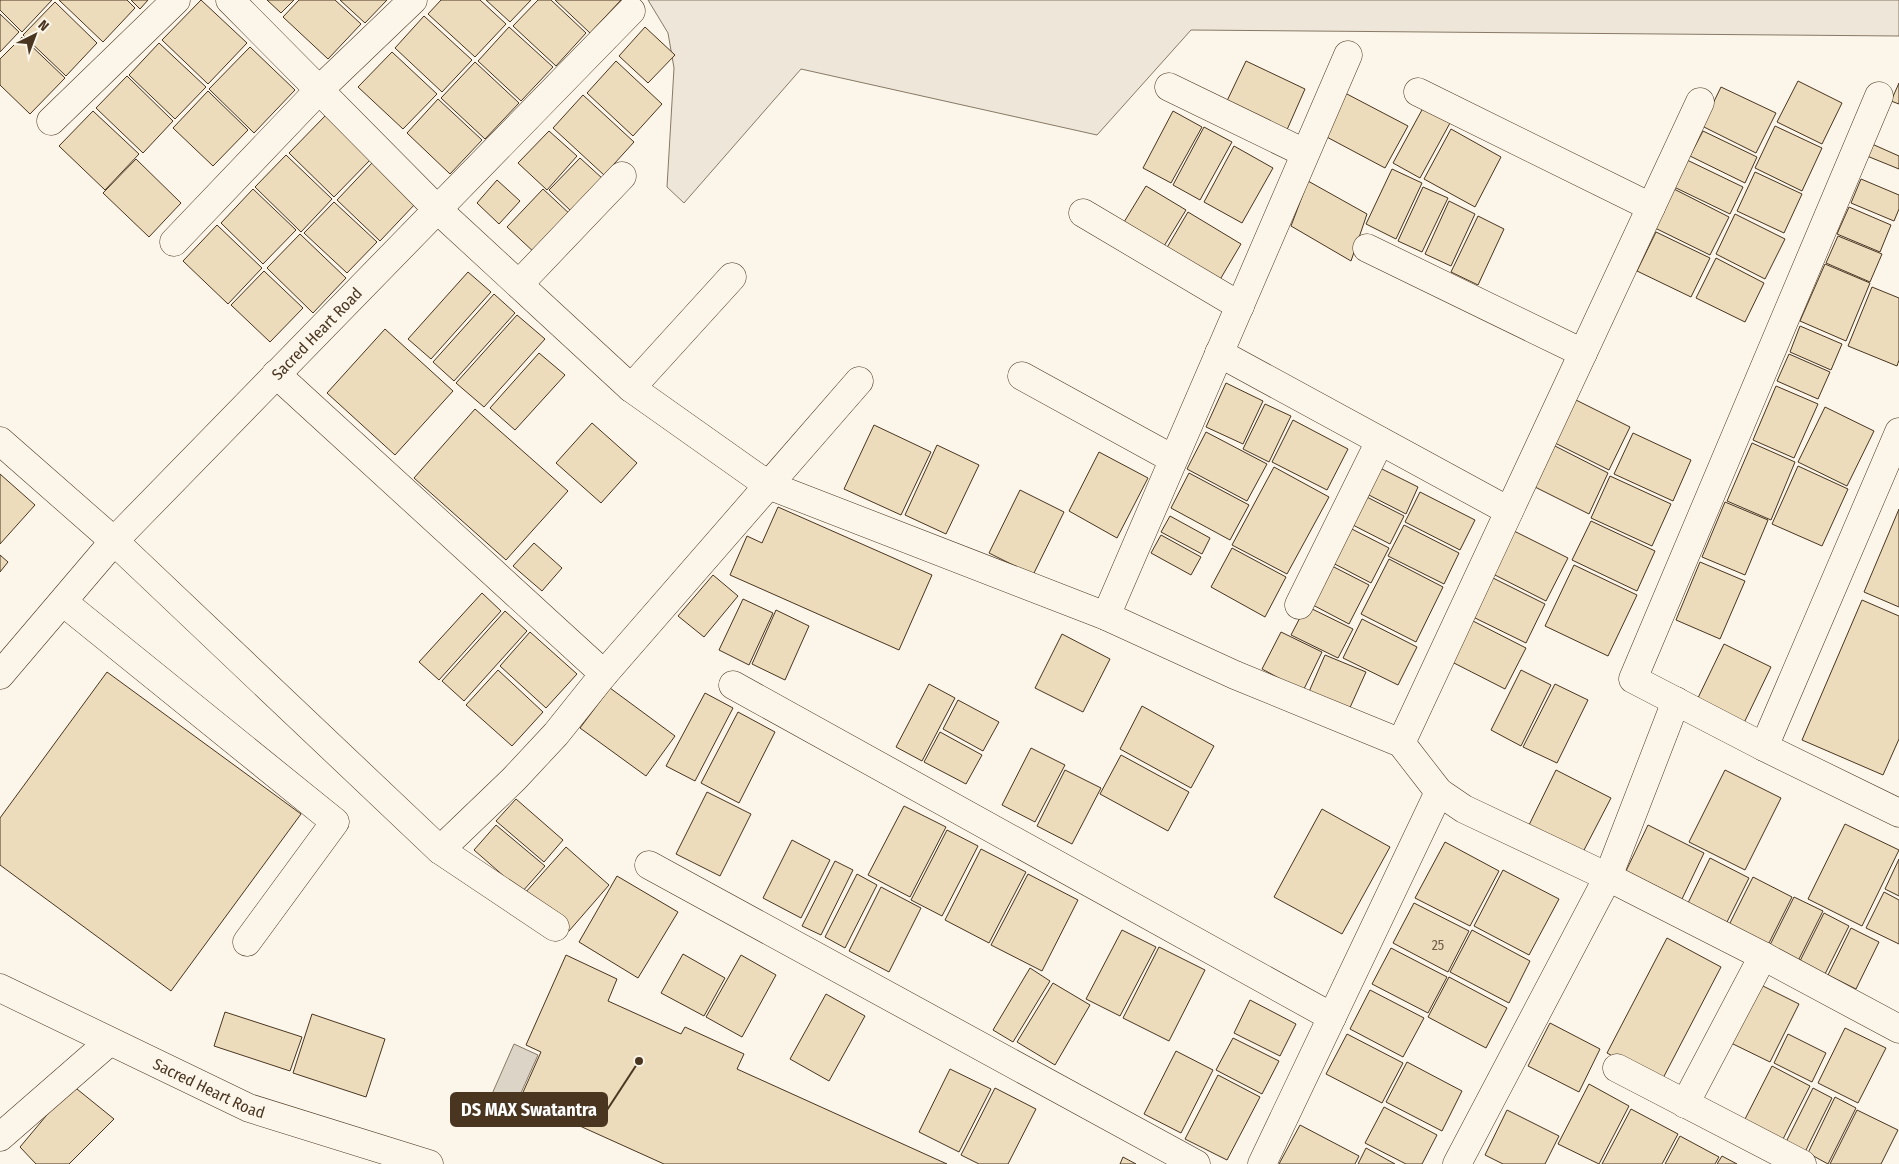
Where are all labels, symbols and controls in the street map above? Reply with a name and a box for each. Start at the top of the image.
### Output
north arrow [10,10,60,60]
text: N [35,17,52,35]
street label: Sacred Heart Road [268,284,366,384]
house number: 25 [1432,937,1444,954]
street label: Sacred Heart Road [150,1054,267,1122]
callout: DS MAX Swatantra [451,1093,607,1126]
text: DS MAX Swatantra [461,1099,597,1121]

